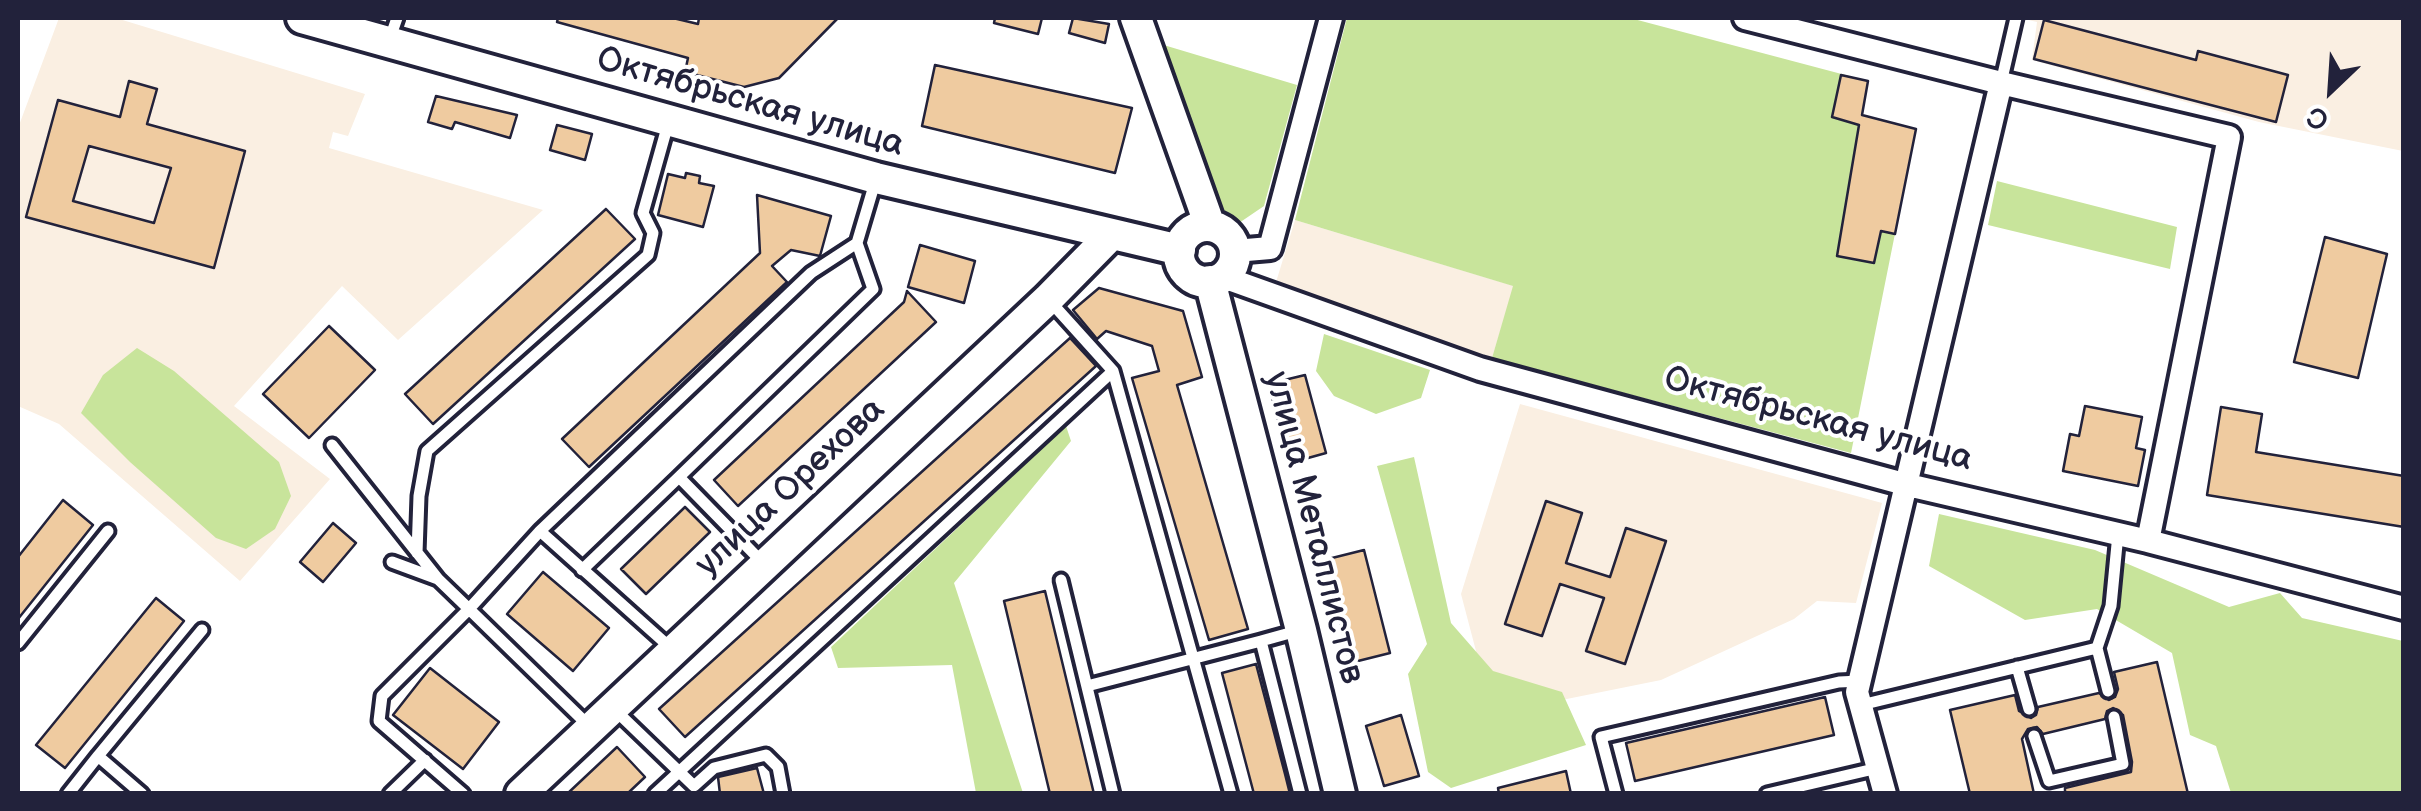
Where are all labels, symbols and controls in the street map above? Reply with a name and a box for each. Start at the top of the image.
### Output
street label: Октябрьская улица [592,39,908,167]
north arrow [2281,40,2381,140]
text: С [2302,99,2334,137]
street label: Октябрьская улица [1659,359,1977,481]
street label: улица Металлистов [1254,368,1372,688]
street label: улица Орехова [688,390,894,586]

